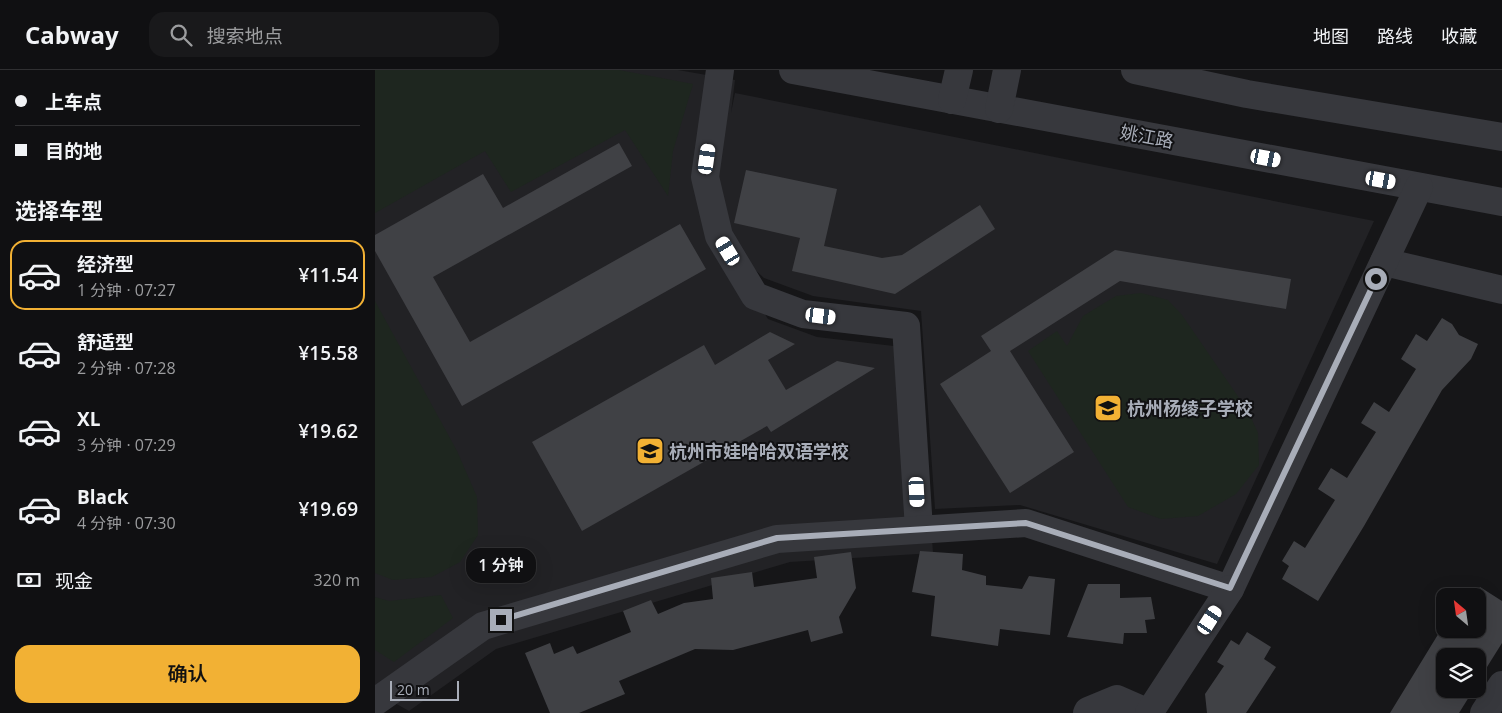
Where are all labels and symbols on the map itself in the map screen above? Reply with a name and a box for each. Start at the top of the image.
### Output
street label: 姚江路 [1118,119,1176,153]
car [697,143,716,175]
car [1249,148,1282,168]
car [1364,170,1397,190]
car [713,234,742,268]
route start [1365,268,1387,290]
car [805,307,836,325]
school or university icon: 杭州杨绫子学校 [1093,393,1123,423]
place label: 杭州杨绫子学校 [1127,396,1253,420]
school or university icon: 杭州市娃哈哈双语学校 [635,436,665,466]
place label: 杭州市娃哈哈双语学校 [669,439,849,463]
car [908,477,925,507]
callout: 1 分钟 [466,548,536,582]
north arrow [1436,588,1486,638]
car [1195,603,1224,637]
route end [490,609,512,631]
scale bar [390,678,459,701]

